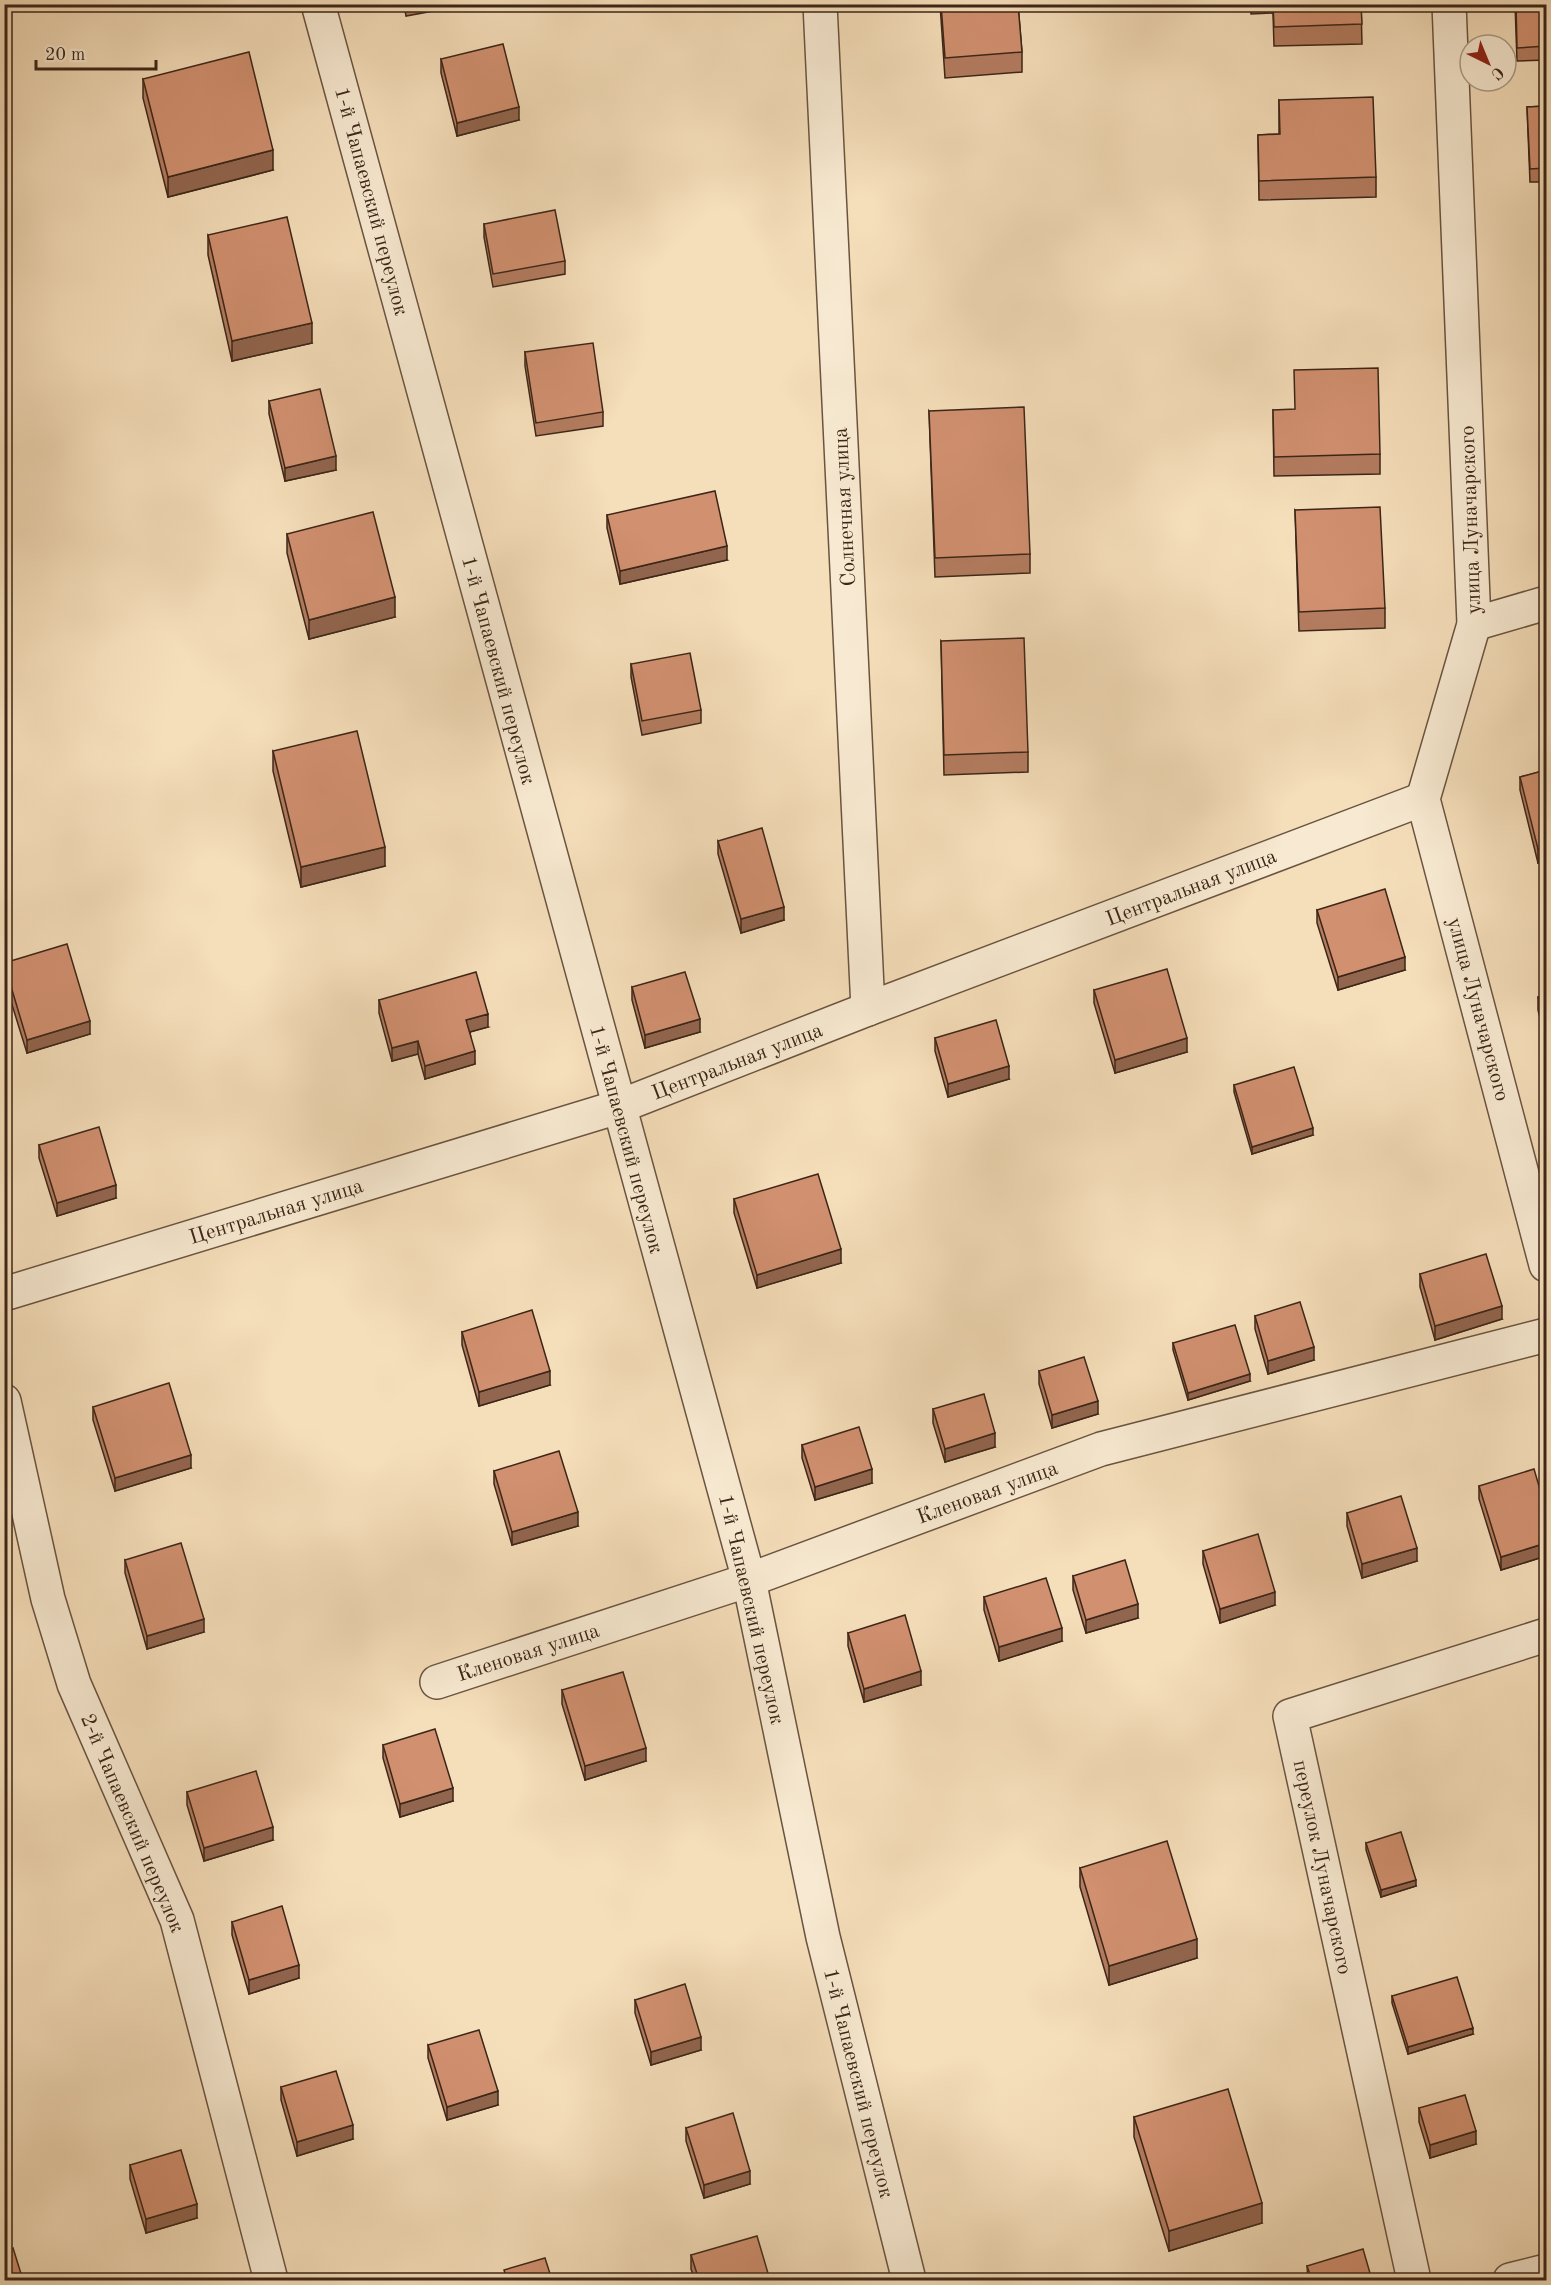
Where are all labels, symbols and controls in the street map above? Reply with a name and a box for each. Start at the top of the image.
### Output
scale bar [36,33,156,71]
north arrow [1458,33,1518,93]
text: 20 m [45,46,85,64]
text: С [1488,63,1506,82]
street label: 1-й Чапаевский переулок [330,85,411,318]
street label: улица Луначарского [1458,425,1485,615]
street label: Солнечная улица [831,427,860,587]
street label: 1-й Чапаевский переулок [457,554,538,787]
street label: Центральная улица [1103,846,1280,931]
street label: улица Луначарского [1443,915,1512,1104]
street label: Центральная улица [649,1020,826,1105]
street label: 1-й Чапаевский переулок [585,1023,666,1256]
street label: Центральная улица [187,1176,366,1249]
street label: Кленовая улица [914,1458,1061,1529]
street label: 1-й Чапаевский переулок [714,1492,787,1727]
street label: Кленовая улица [455,1621,602,1686]
street label: 2-й Чапаевский переулок [76,1711,188,1937]
street label: переулок Луначарского [1289,1758,1355,1976]
street label: 1-й Чапаевский переулок [819,1966,896,2201]

